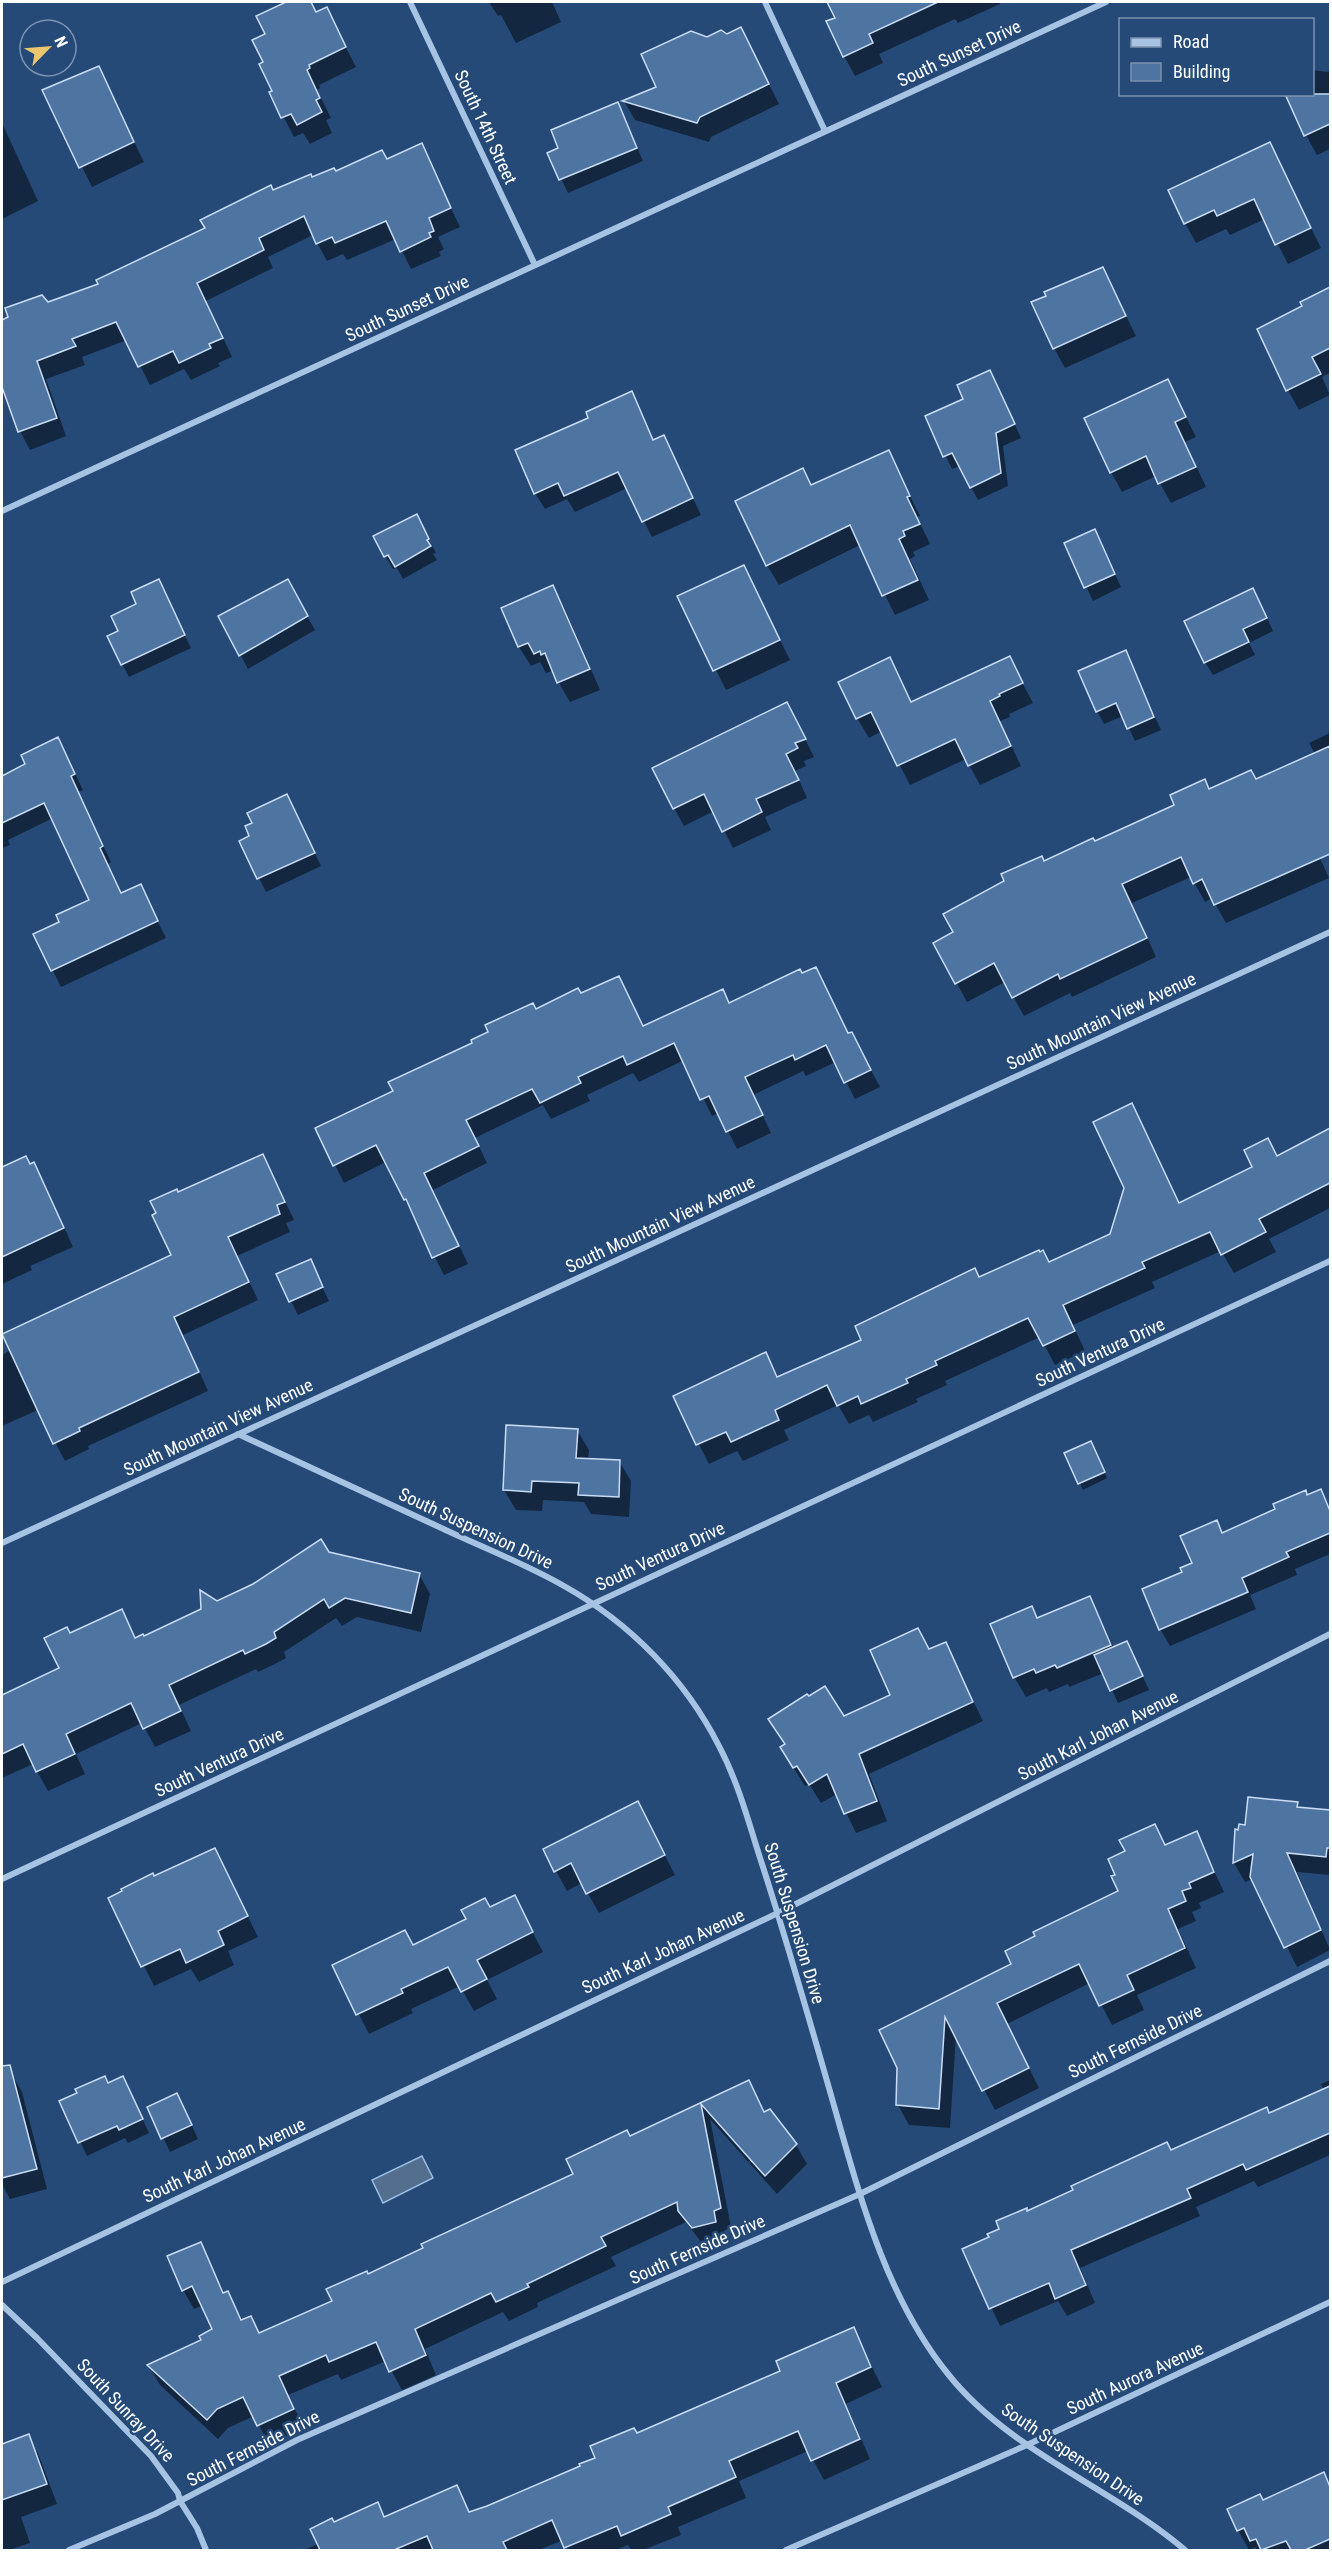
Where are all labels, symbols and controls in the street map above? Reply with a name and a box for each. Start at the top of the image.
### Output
street label: South Sunset Drive [894,15,1024,91]
north arrow [18,18,78,78]
legend [1119,18,1314,96]
text: Road [1173,31,1209,52]
text: N [50,33,72,50]
text: Building [1173,61,1230,82]
street label: South 14th Street [450,67,522,187]
street label: South Sunset Drive [342,270,472,346]
street label: South Mountain View Avenue [1003,968,1199,1074]
street label: South Mountain View Avenue [562,1171,758,1277]
street label: South Ventura Drive [1032,1313,1168,1391]
street label: South Mountain View Avenue [120,1374,316,1480]
street label: South Suspension Drive [396,1483,556,1573]
street label: South Ventura Drive [592,1517,728,1595]
street label: South Karl Johan Avenue [1014,1685,1182,1785]
street label: South Ventura Drive [151,1723,287,1801]
street label: South Suspension Drive [760,1840,830,2006]
street label: South Karl Johan Avenue [578,1904,748,1998]
street label: South Fernside Drive [1065,2000,1205,2082]
street label: South Karl Johan Avenue [139,2113,309,2207]
street label: South Fernside Drive [626,2210,768,2288]
street label: South Aurora Avenue [1063,2337,1207,2419]
street label: South Sunray Drive [73,2354,179,2466]
street label: South Suspension Drive [998,2398,1148,2510]
street label: South Fernside Drive [183,2405,323,2491]

